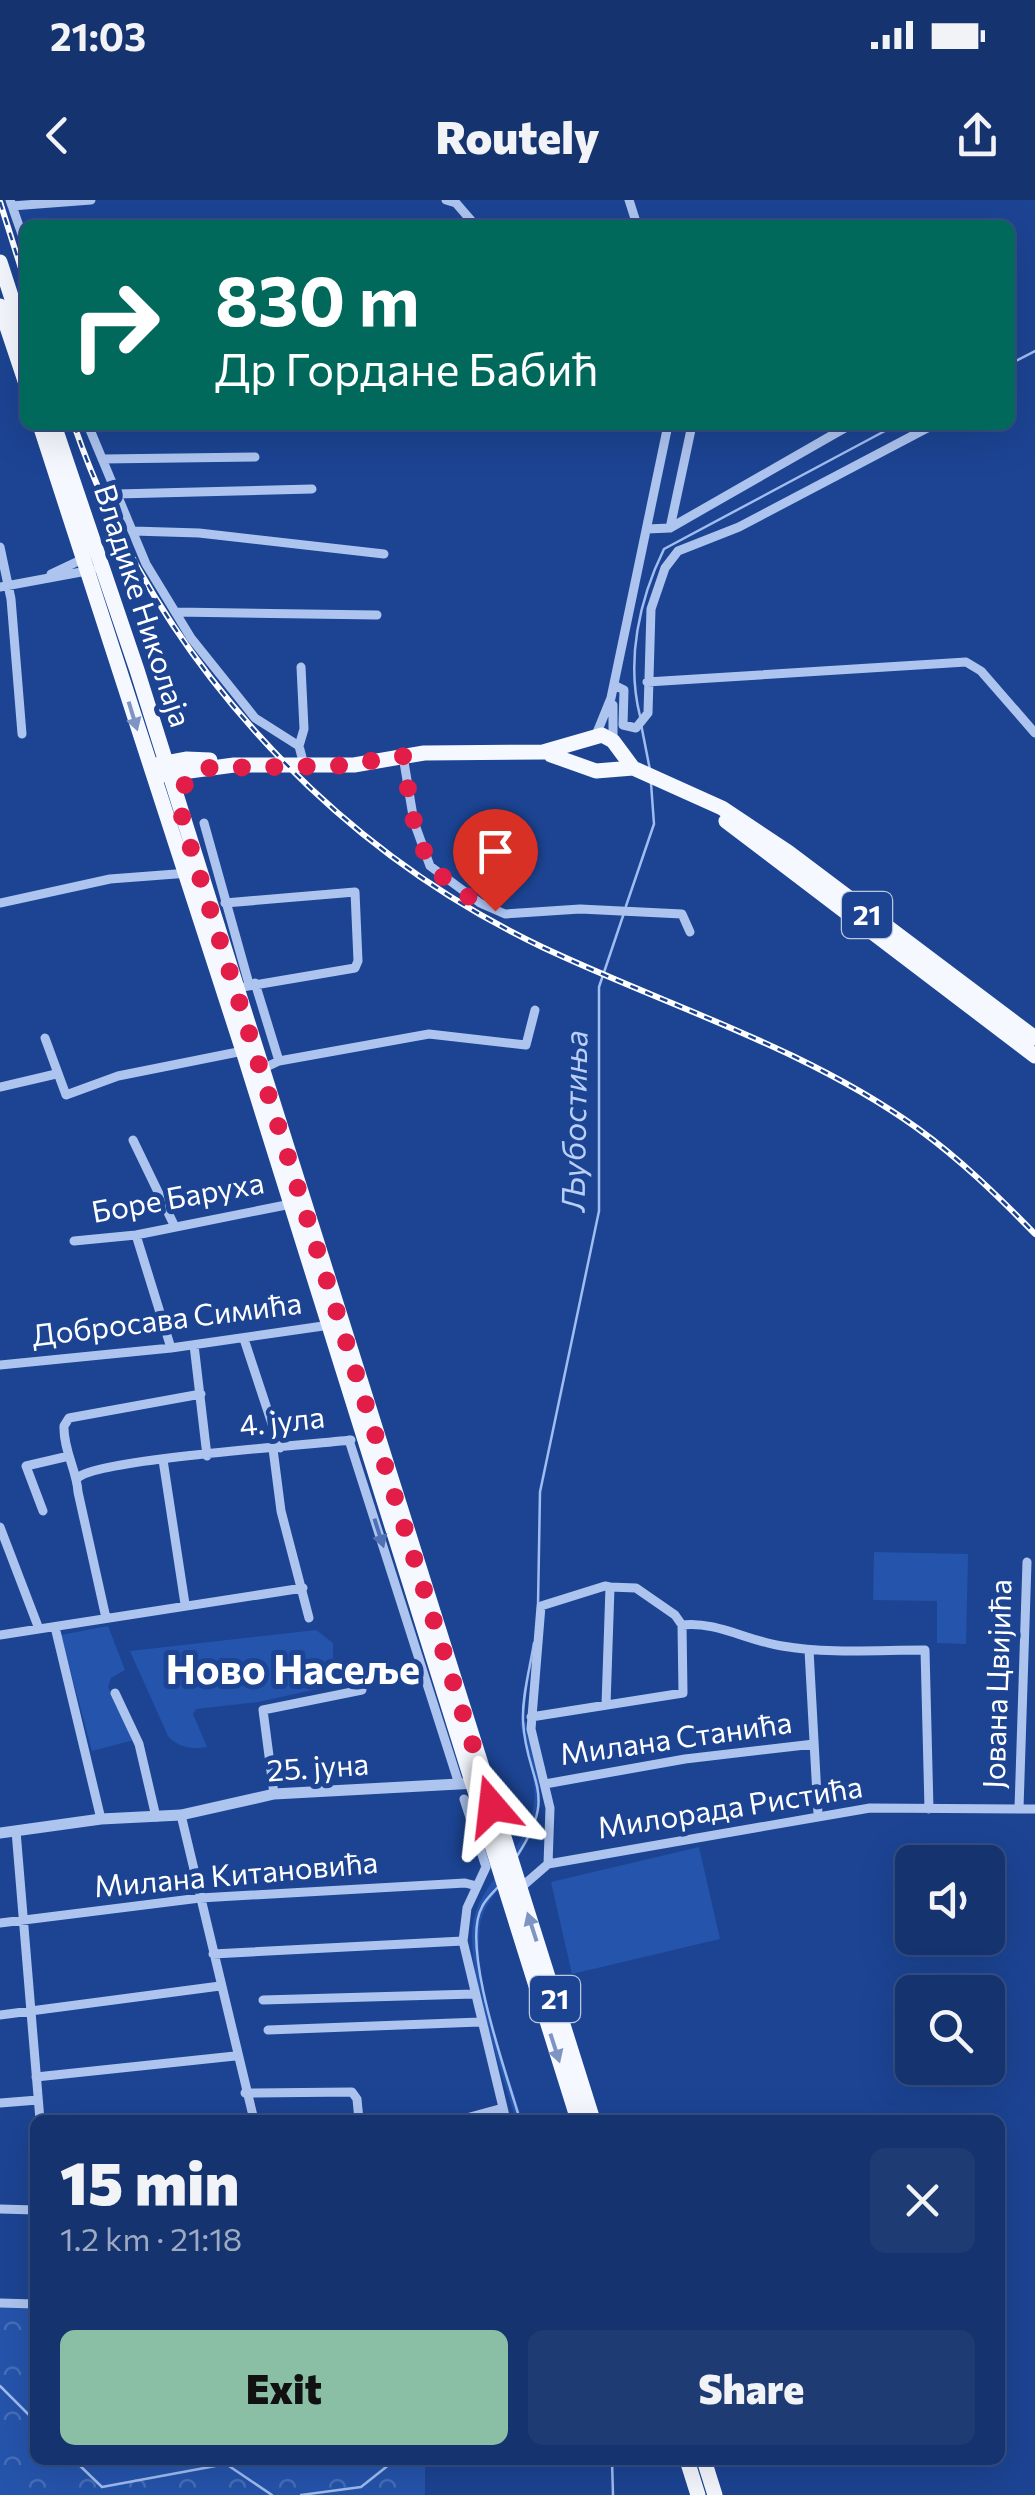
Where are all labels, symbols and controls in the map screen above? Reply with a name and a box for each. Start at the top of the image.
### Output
text: 21:03 [50,12,146,59]
icon: back [30,108,85,163]
text: Routely [436,108,599,163]
icon: share [950,108,1005,163]
text: 830 m [215,255,420,340]
icon: right [50,260,180,390]
text: Др Гордане Бабић [215,340,598,395]
street label: Владике Николаја [88,479,201,731]
one-way arrow [126,701,141,732]
pin [453,809,538,912]
icon: arrive [468,824,523,879]
road number: 21 [842,892,892,938]
water label: Љубостиња [551,1030,595,1214]
street label: Боре Баруха [88,1162,267,1229]
street label: Добросава Симића [30,1283,304,1352]
street label: 4. јула [237,1397,326,1442]
one-way arrow [372,1518,387,1548]
street label: Јована Цвијића [973,1578,1018,1790]
district label: Ново Насеље [166,1643,420,1692]
street label: Милана Станића [557,1702,794,1771]
street label: 25. јуна [266,1743,370,1788]
position arrow [440,1754,544,1858]
street label: Милорада Ристића [594,1766,865,1845]
street label: Милана Китановића [92,1842,379,1903]
map controls [895,1845,1005,2085]
button: sound [895,1845,1005,1955]
one-way arrow [524,1912,539,1942]
button: search [895,1975,1005,2085]
road number: 21 [530,1976,580,2022]
one-way arrow [548,2034,563,2064]
text: 15 min [60,2144,239,2217]
button: close [870,2148,975,2253]
text: 1.2 km · 21:18 [60,2218,242,2258]
button: Exit [60,2330,508,2445]
button: Share [528,2330,975,2445]

